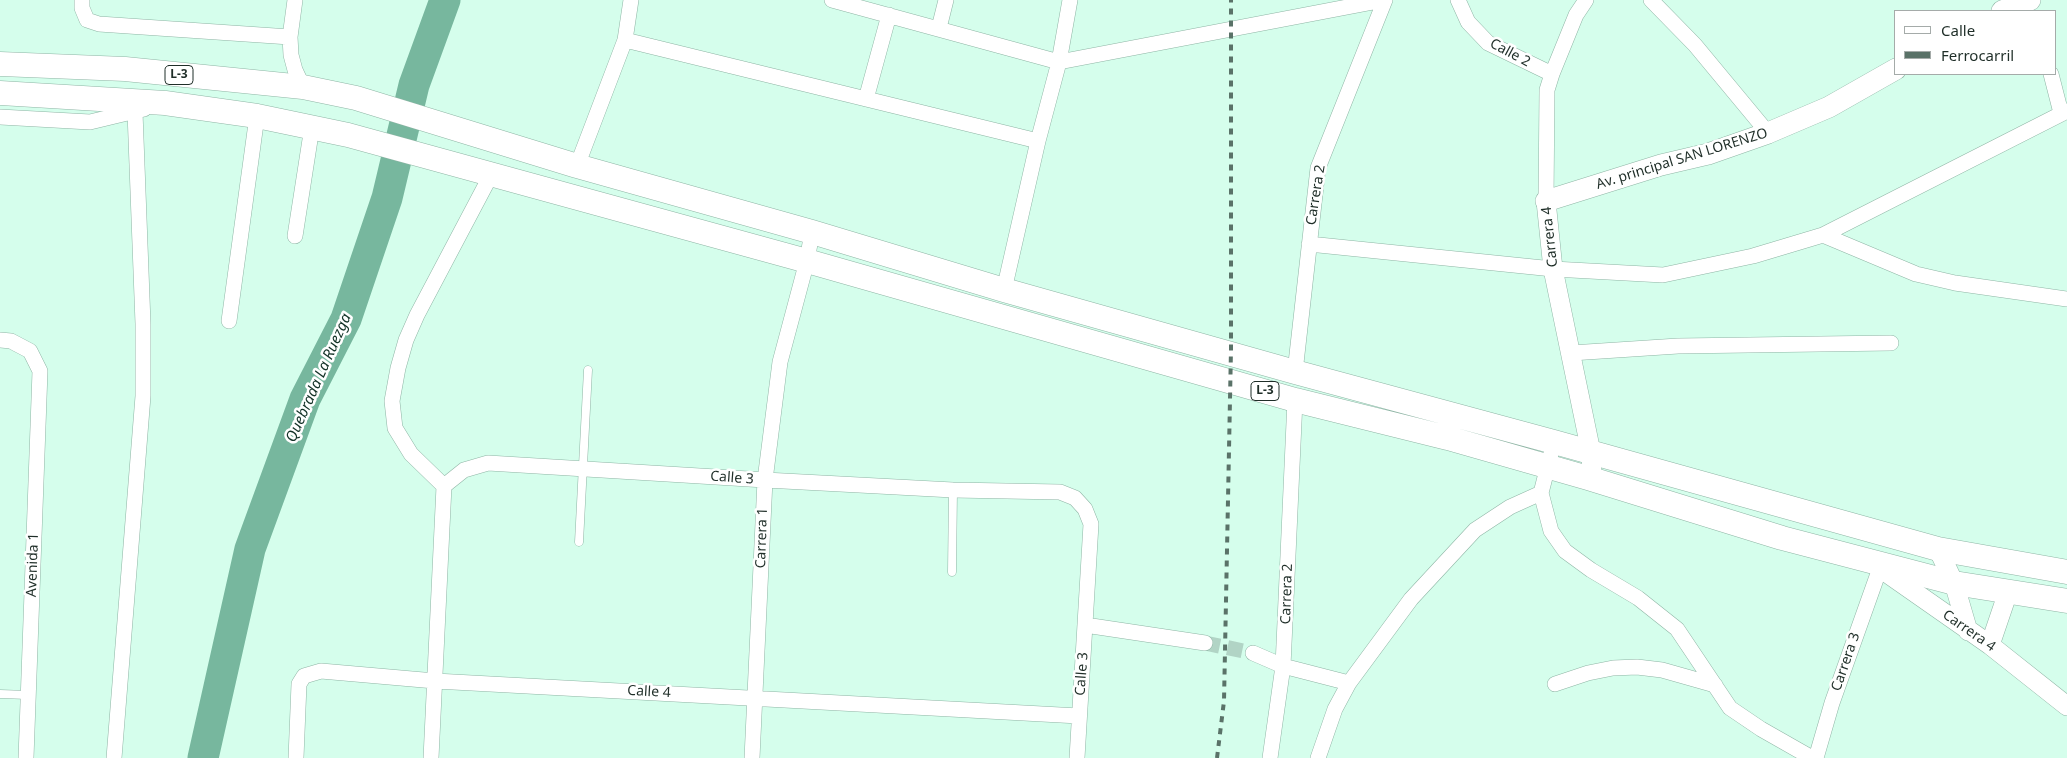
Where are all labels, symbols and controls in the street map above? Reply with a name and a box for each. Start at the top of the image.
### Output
legend [1894,10,2057,75]
text: Calle [1941,20,1975,40]
street label: Calle 2 [1487,35,1533,71]
text: Ferrocarril [1941,45,2014,65]
road number: L-3 [165,66,193,84]
street label: Av. principal SAN LORENZO [1594,125,1770,193]
street label: Carrera 2 [1303,164,1329,226]
street label: Carrera 4 [1538,206,1562,268]
water label: Quebrada La Ruezga [282,311,356,445]
road number: L-3 [1251,382,1279,401]
street label: Calle 3 [710,468,754,488]
street label: Carrera 1 [753,507,771,569]
street label: Avenida 1 [23,533,43,597]
street label: Carrera 2 [1278,563,1296,625]
street label: Carrera 4 [1939,607,1999,655]
street label: Carrera 3 [1828,630,1864,694]
street label: Calle 3 [1072,652,1092,696]
street label: Calle 4 [627,682,671,702]

